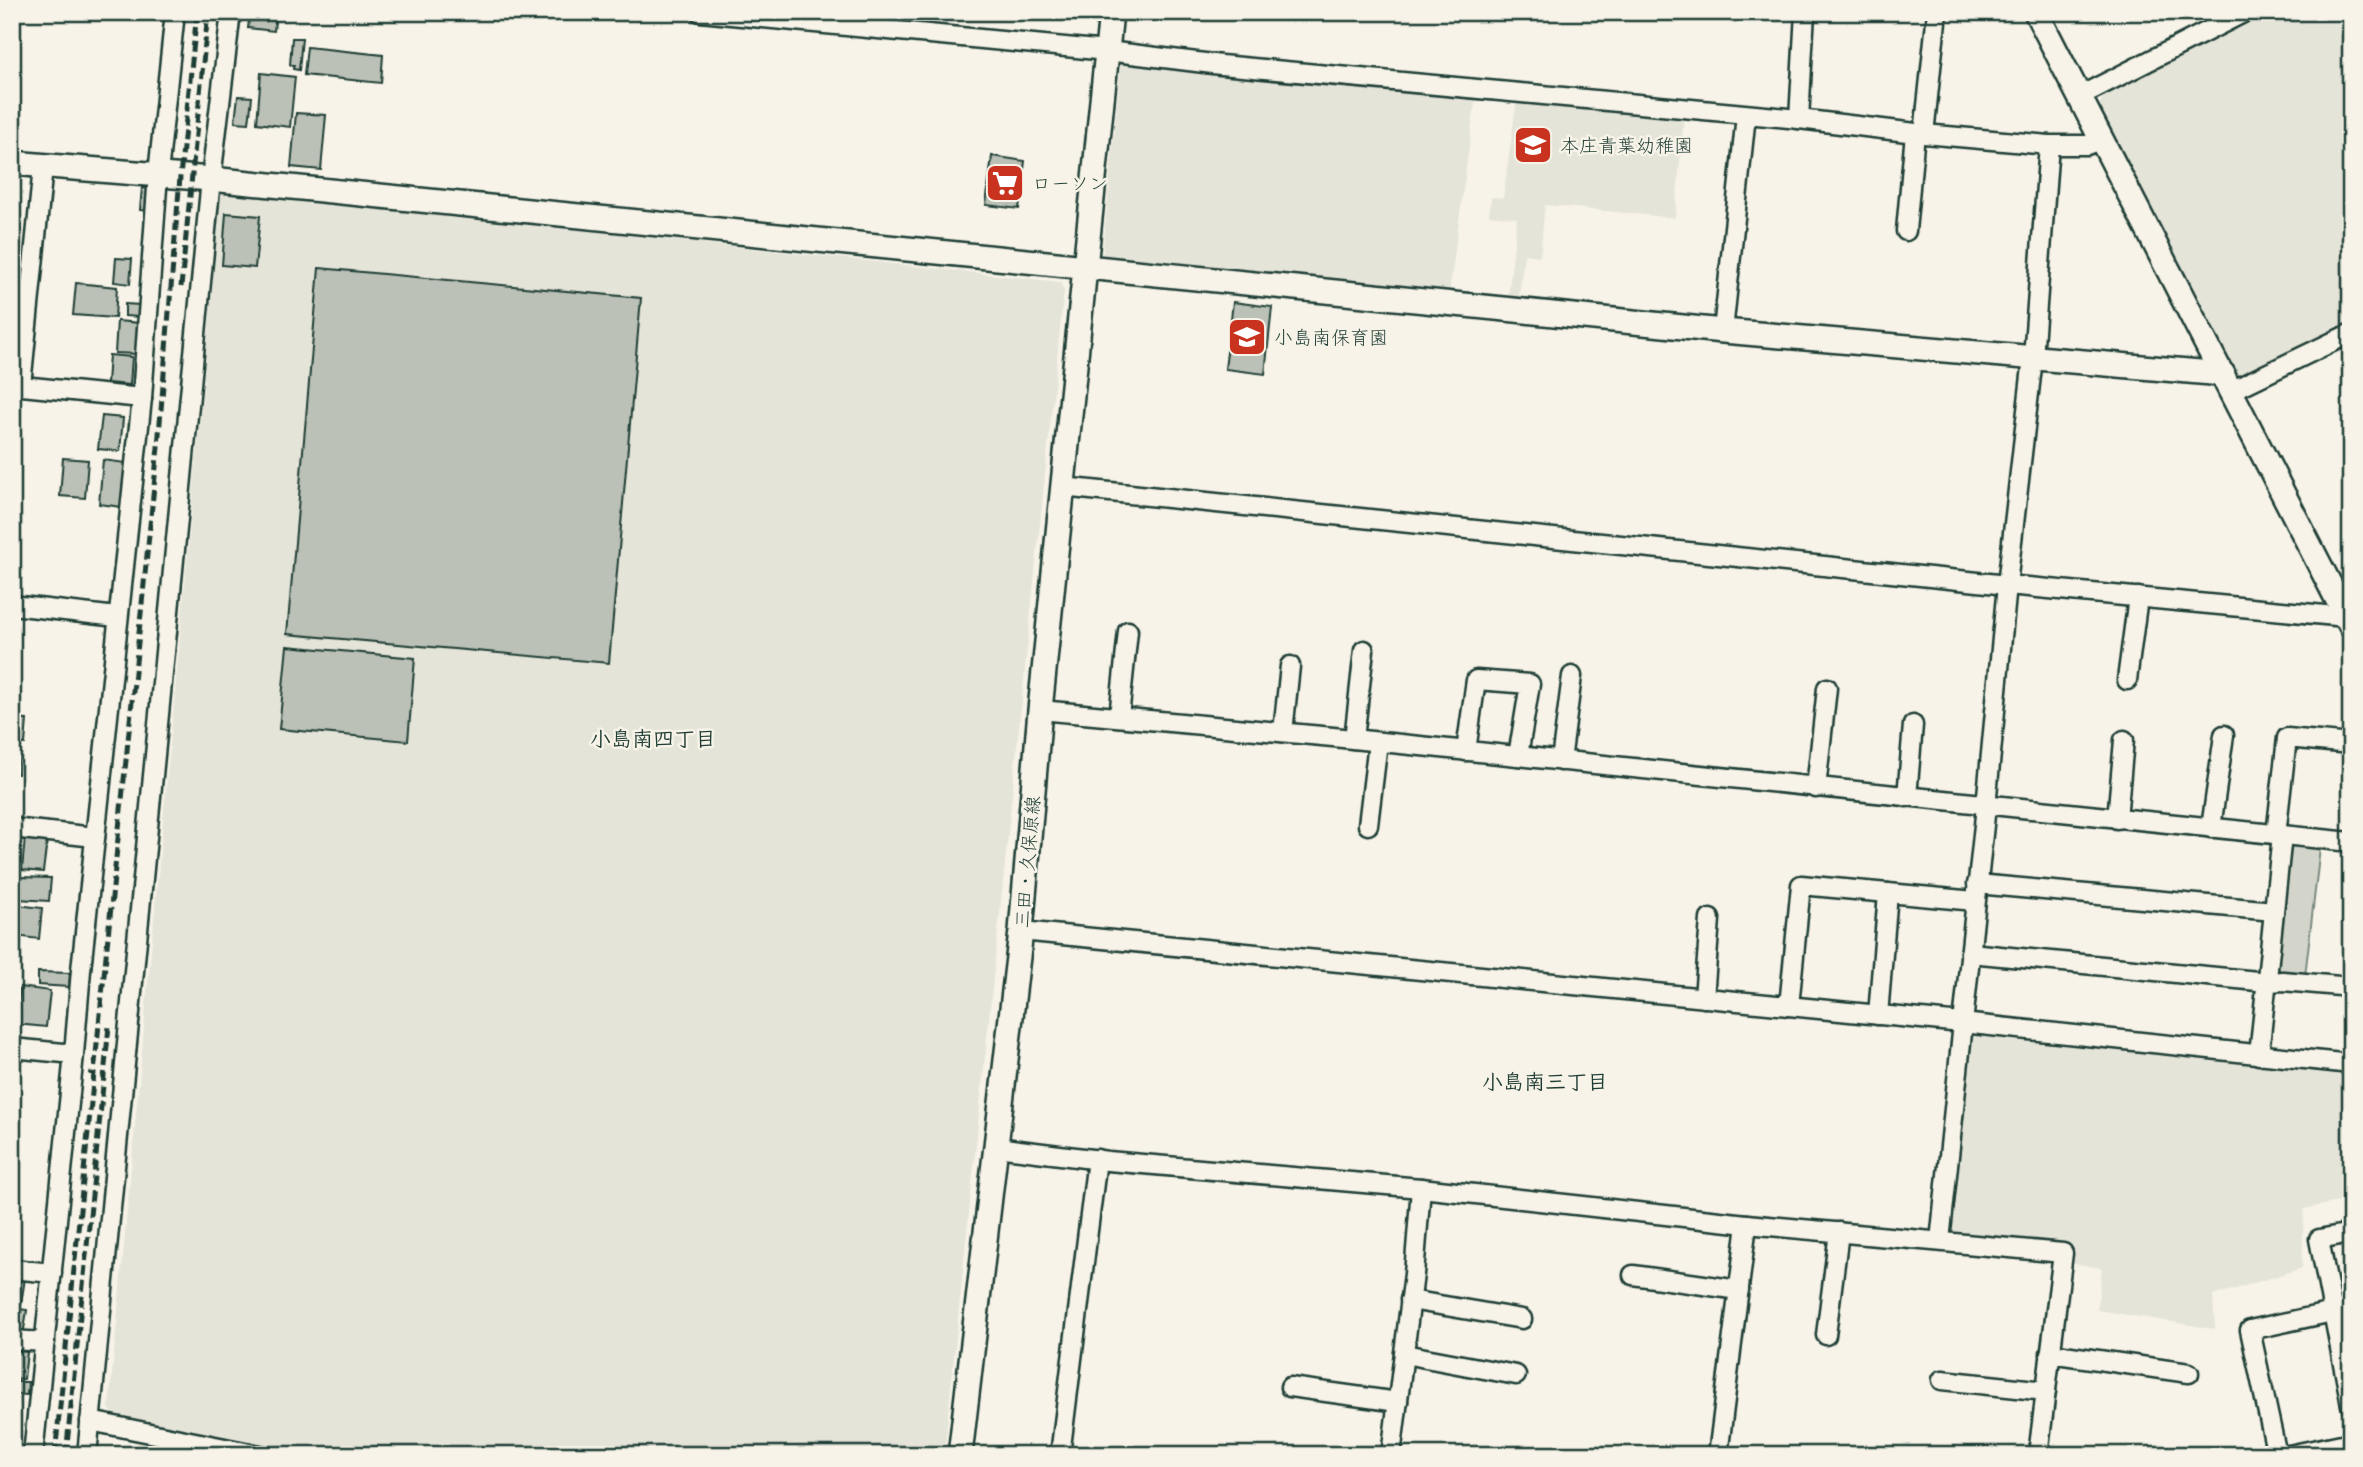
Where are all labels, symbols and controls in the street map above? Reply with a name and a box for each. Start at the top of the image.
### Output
school or university icon: 本庄青葉幼稚園 [1512,124,1554,166]
place label: 本庄青葉幼稚園 [1560,134,1693,158]
supermarket icon: ローソン [984,162,1026,204]
place label: ローソン [1032,172,1108,196]
school or university icon: 小島南保育園 [1226,316,1268,358]
place label: 小島南保育園 [1274,326,1388,350]
district label: 小島南四丁目 [590,726,716,753]
street label: 三田・久保原線 [1010,795,1046,929]
district label: 小島南三丁目 [1482,1069,1608,1096]

